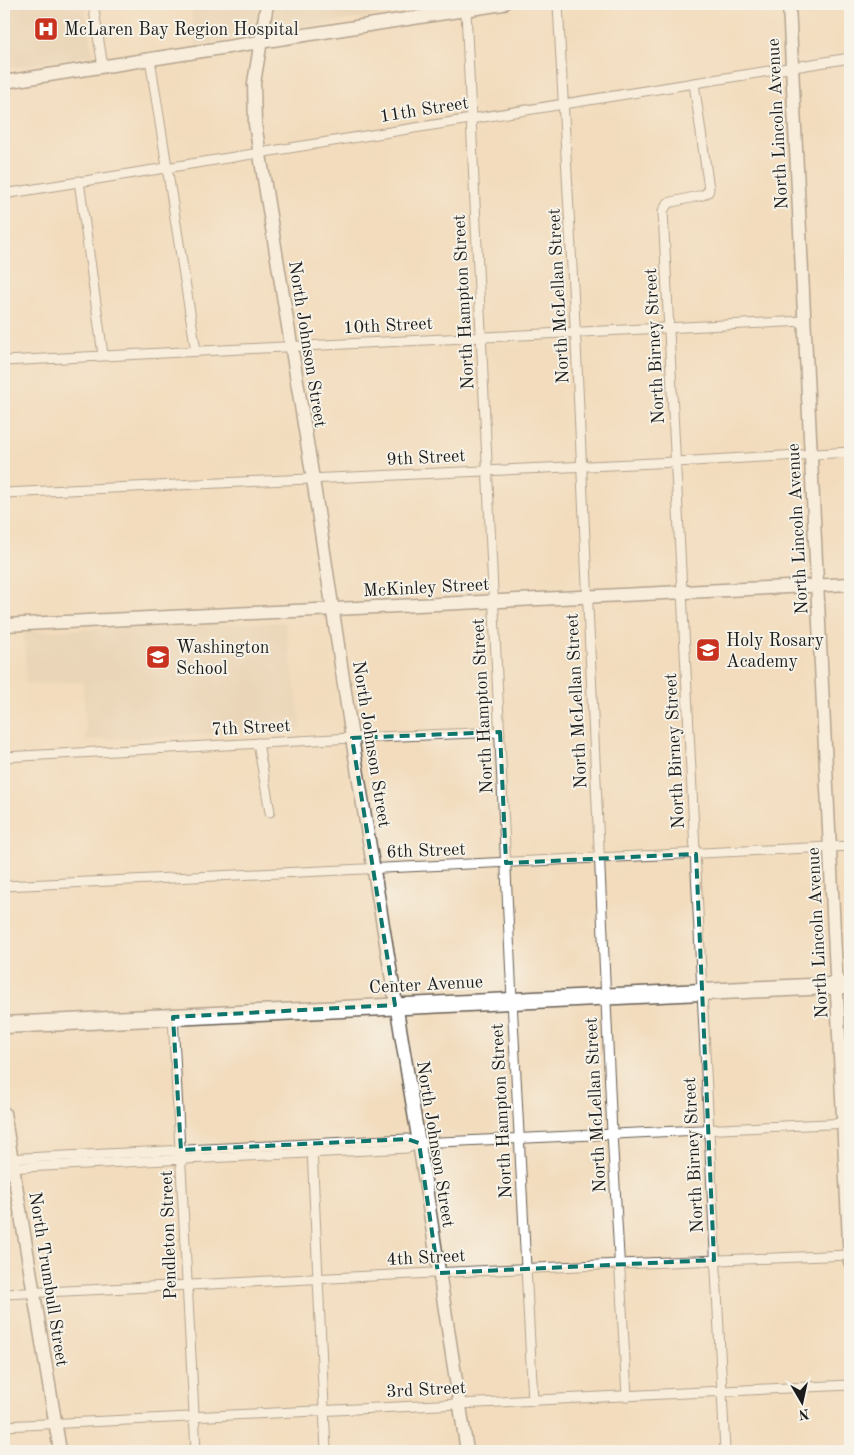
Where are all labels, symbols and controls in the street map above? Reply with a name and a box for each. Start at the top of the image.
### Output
hospital icon: McLaren Bay Region Hospital [33,16,59,42]
place label: McLaren Bay Region Hospital [64,21,299,39]
street label: North Lincoln Avenue [765,38,791,210]
street label: 11th Street [378,94,470,126]
street label: North McLellan Street [545,208,573,384]
street label: North Hampton Street [450,214,478,390]
street label: North Johnson Street [285,259,329,429]
street label: North Birney Street [642,267,668,424]
street label: 10th Street [343,315,433,337]
street label: North Lincoln Avenue [785,443,811,615]
street label: 9th Street [386,447,466,469]
street label: McKinley Street [362,576,490,600]
street label: North McLellan Street [563,613,591,789]
street label: North Hampton Street [469,618,497,794]
place label: Holy Rosary Academy [726,632,824,671]
school or university icon: Holy Rosary Academy [695,637,721,663]
place label: Washington School [176,639,270,678]
school or university icon: Washington School [145,644,171,670]
street label: North Johnson Street [349,659,393,829]
street label: North Birney Street [662,672,688,829]
street label: 7th Street [211,717,291,739]
street label: 6th Street [386,841,466,861]
street label: North Lincoln Avenue [805,847,831,1019]
street label: Center Avenue [369,973,484,997]
street label: North McLellan Street [582,1017,610,1193]
street label: North Hampton Street [488,1023,516,1199]
street label: North Johnson Street [413,1059,457,1229]
street label: North Birney Street [681,1076,707,1233]
street label: Pendleton Street [158,1170,180,1300]
street label: North Trumbull Street [25,1190,71,1368]
street label: 4th Street [386,1247,466,1269]
north arrow [776,1378,826,1428]
street label: 3rd Street [386,1379,466,1401]
text: N [797,1406,810,1422]

